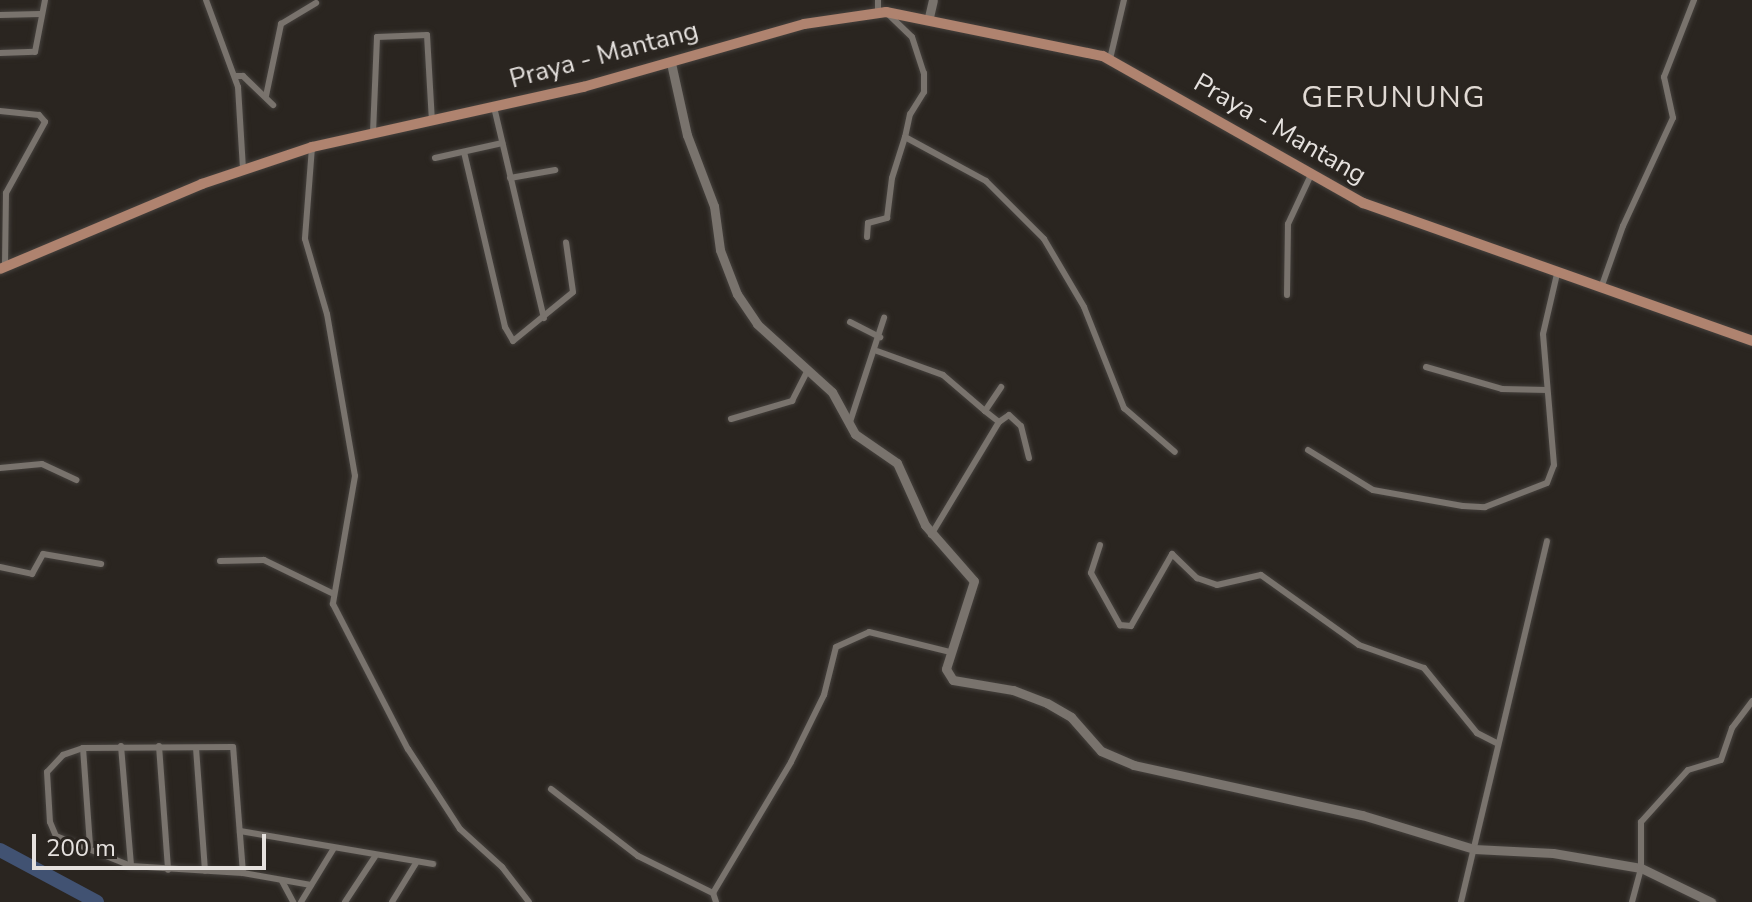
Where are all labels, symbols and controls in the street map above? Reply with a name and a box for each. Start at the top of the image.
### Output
street label: Praya - Mantang [506,15,702,95]
street label: Praya - Mantang [1188,67,1372,191]
district label: GERUNUNG [1301,80,1487,116]
scale bar [36,818,270,868]
text: 200 m [46,832,116,864]

